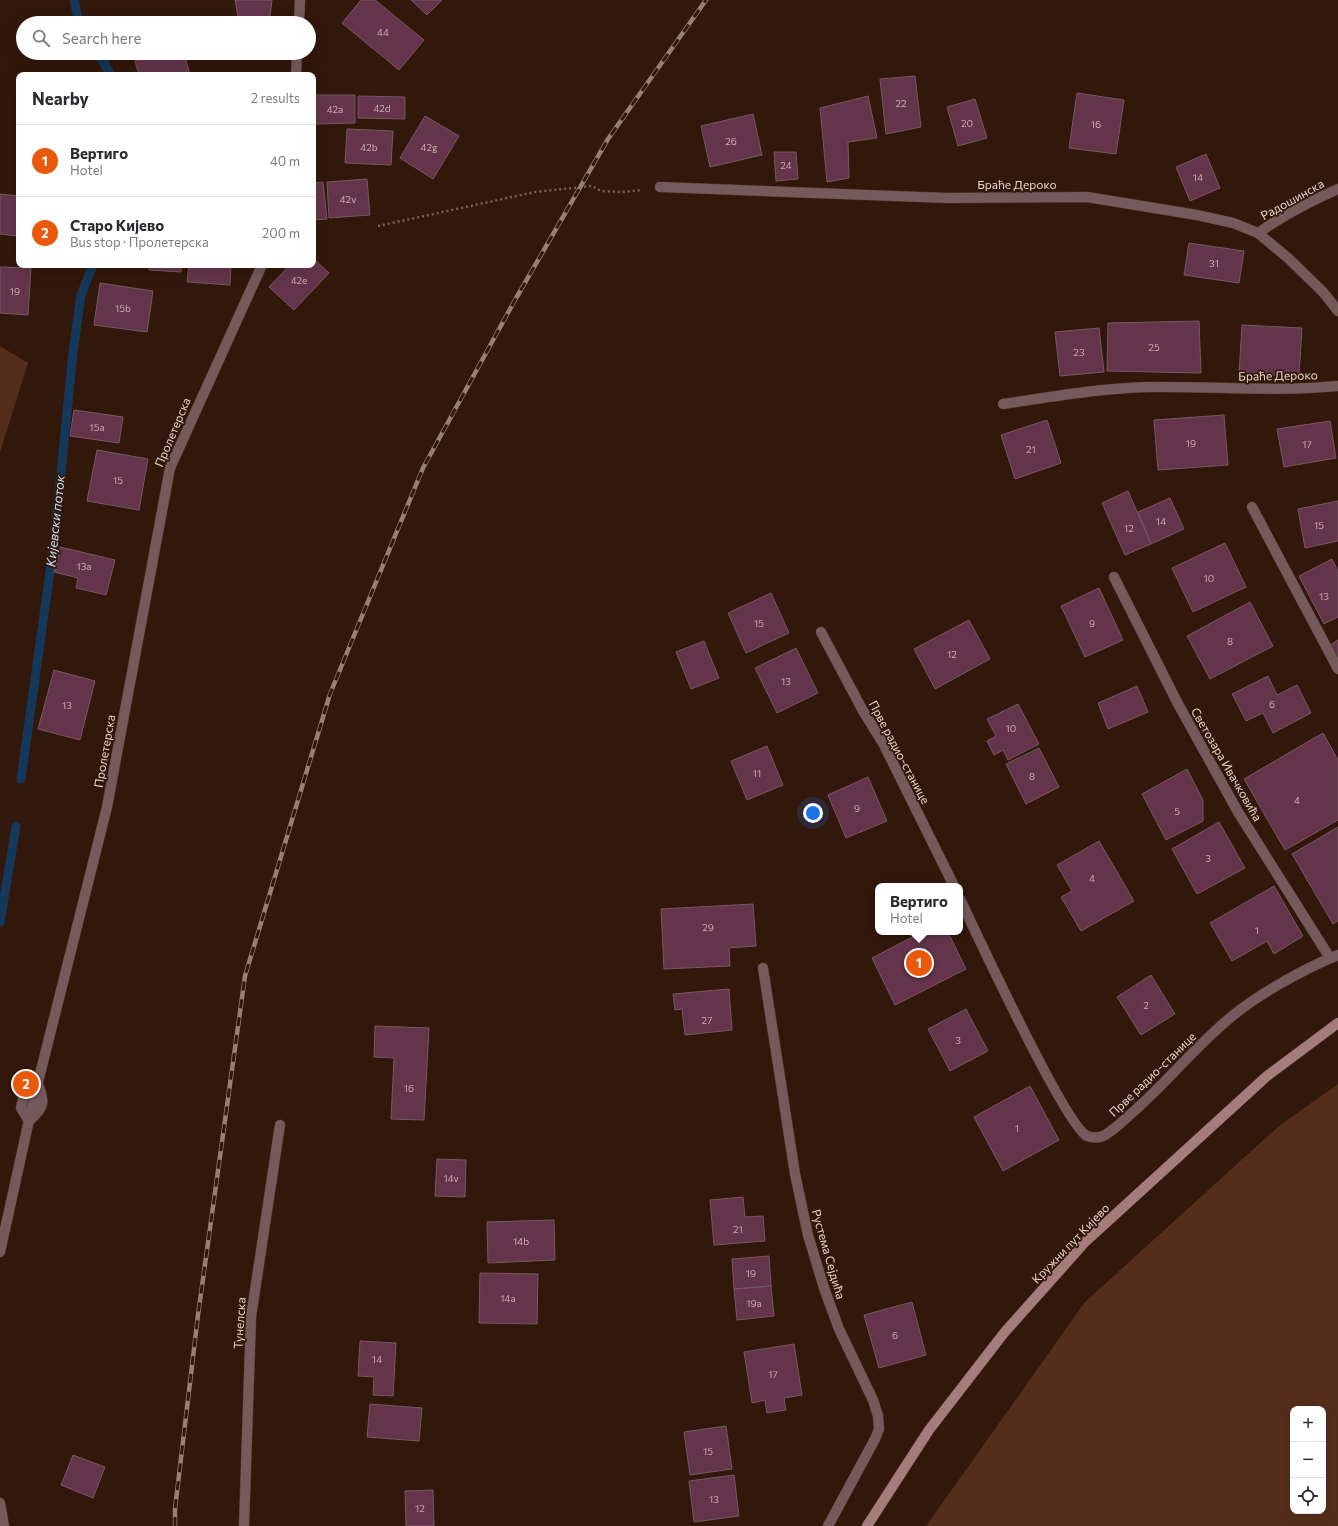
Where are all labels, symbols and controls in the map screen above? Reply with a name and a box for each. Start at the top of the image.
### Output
search box [16,16,316,60]
house number: 44 [377,26,389,38]
icon: search [30,27,52,49]
text: Search here [62,29,141,47]
text: Nearby [32,88,89,109]
text: 2 results [251,90,300,106]
house number: 22 [895,97,907,109]
house number: 42d [373,102,391,114]
house number: 42a [327,103,343,115]
house number: 20 [961,117,973,129]
house number: 16 [1091,118,1101,130]
house number: 26 [725,135,737,147]
house number: 42b [360,141,378,153]
house number: 42g [421,141,438,153]
text: Вертиго [70,144,128,162]
text: 1 [42,153,48,169]
text: 40 m [270,153,300,169]
house number: 24 [780,159,792,171]
text: Hotel [70,162,103,178]
house number: 14 [1193,171,1203,183]
street label: Радошинска [1258,176,1326,222]
street label: Браће Дероко [977,177,1057,191]
house number: 42v [340,193,356,205]
text: Старо Кијево [70,216,164,234]
text: 2 [41,225,49,241]
text: 200 m [262,225,300,241]
text: Bus stop · Пролетерска [70,234,209,250]
house number: 31 [1209,257,1219,269]
house number: 42e [291,274,307,286]
house number: 19 [10,285,20,297]
house number: 15b [115,302,131,314]
house number: 25 [1148,341,1160,353]
house number: 23 [1073,346,1085,358]
street label: Браће Дероко [1238,367,1318,383]
street label: Пролетерска [151,395,193,469]
house number: 15a [89,421,105,433]
house number: 19 [1186,437,1196,449]
house number: 17 [1302,438,1312,450]
house number: 21 [1026,443,1036,455]
water label: Кијевски поток [42,473,68,568]
house number: 15 [113,474,123,486]
house number: 14 [1156,515,1166,527]
house number: 15 [1314,519,1324,531]
house number: 12 [1124,522,1134,534]
house number: 13a [76,560,92,572]
house number: 10 [1204,572,1214,584]
house number: 13 [1319,590,1329,602]
house number: 15 [754,617,764,629]
house number: 9 [1089,617,1095,629]
house number: 8 [1227,635,1233,647]
house number: 12 [947,648,957,660]
house number: 13 [781,675,791,687]
street label: Прве радио-станице [867,698,933,806]
house number: 6 [1269,698,1275,710]
house number: 13 [62,699,72,711]
street label: Светозара Ивачковића [1189,705,1265,823]
street label: Пролетерска [91,713,117,789]
house number: 10 [1006,722,1016,734]
house number: 11 [753,767,761,779]
house number: 8 [1029,770,1035,782]
house number: 4 [1294,794,1300,806]
house number: 9 [854,802,860,814]
your location [803,803,823,823]
house number: 5 [1174,805,1180,817]
house number: 3 [1205,852,1211,864]
house number: 4 [1089,872,1095,884]
popup [875,883,963,935]
text: Вертиго [890,892,948,910]
text: Hotel [890,910,923,926]
house number: 29 [702,921,714,933]
house number: 1 [1255,924,1259,936]
pin: 1 [906,948,932,978]
house number: 2 [1143,999,1149,1011]
house number: 27 [702,1014,712,1026]
street label: Прве радио-станице [1106,1029,1198,1119]
house number: 3 [955,1034,961,1046]
pin: 2 [13,1069,39,1099]
house number: 16 [404,1082,414,1094]
house number: 1 [1015,1122,1019,1134]
house number: 14v [443,1172,459,1184]
street label: Кружни пут Кијево [1028,1200,1112,1286]
street label: Рустема Сејдића [809,1207,849,1301]
house number: 21 [733,1223,743,1235]
house number: 14b [513,1235,529,1247]
house number: 19 [746,1267,756,1279]
house number: 14a [500,1292,516,1304]
street label: Тунелска [230,1297,248,1349]
house number: 19a [746,1297,762,1309]
house number: 6 [892,1329,898,1341]
house number: 14 [372,1353,382,1365]
house number: 17 [768,1368,778,1380]
map controls [1290,1406,1326,1514]
button: + [1290,1406,1326,1442]
button: − [1290,1442,1326,1478]
house number: 15 [703,1445,713,1457]
button: locate [1290,1478,1326,1514]
house number: 13 [709,1493,719,1505]
house number: 12 [415,1502,425,1514]

